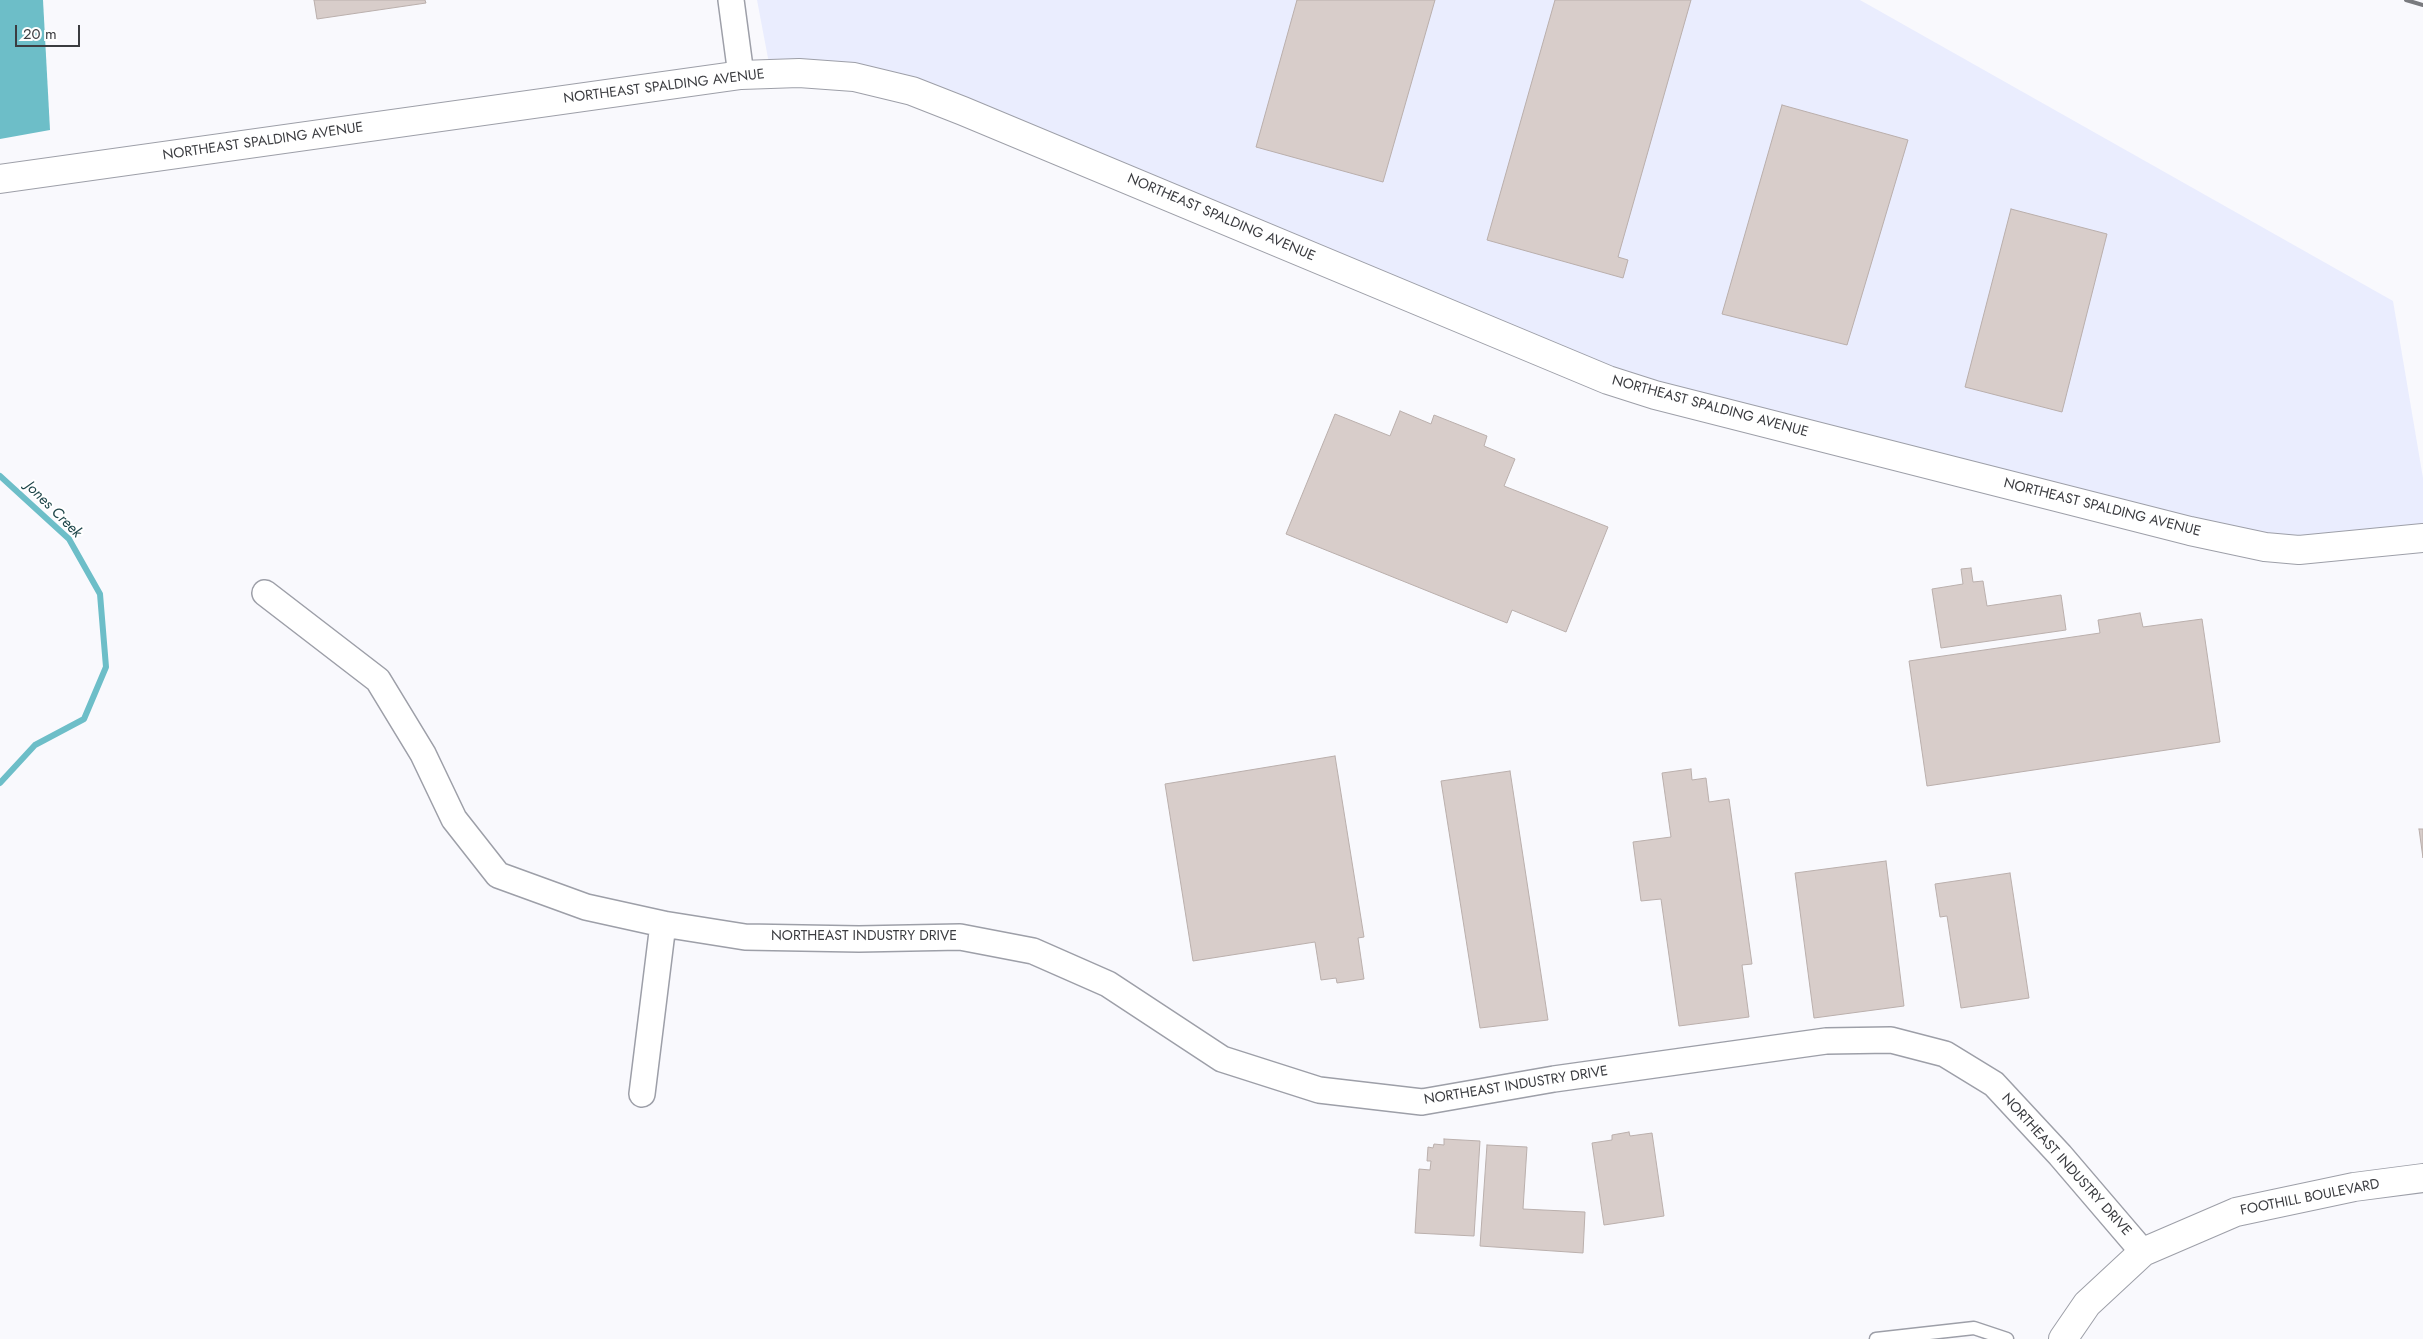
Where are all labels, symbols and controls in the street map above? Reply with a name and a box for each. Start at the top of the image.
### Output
scale bar [18,15,82,47]
text: 20 m [23,23,57,45]
street label: NORTHEAST SPALDING AVENUE [563,66,765,108]
street label: NORTHEAST SPALDING AVENUE [162,120,364,164]
street label: NORTHEAST SPALDING AVENUE [1125,171,1317,265]
street label: NORTHEAST SPALDING AVENUE [1610,373,1810,441]
street label: NORTHEAST SPALDING AVENUE [2002,475,2202,541]
water label: Jones Creek [21,478,85,542]
street label: NORTHEAST INDUSTRY DRIVE [771,929,957,945]
street label: NORTHEAST INDUSTRY DRIVE [1423,1063,1609,1109]
street label: NORTHEAST INDUSTRY DRIVE [1998,1090,2134,1240]
street label: FOOTHILL BOULEVARD [2239,1176,2381,1220]

